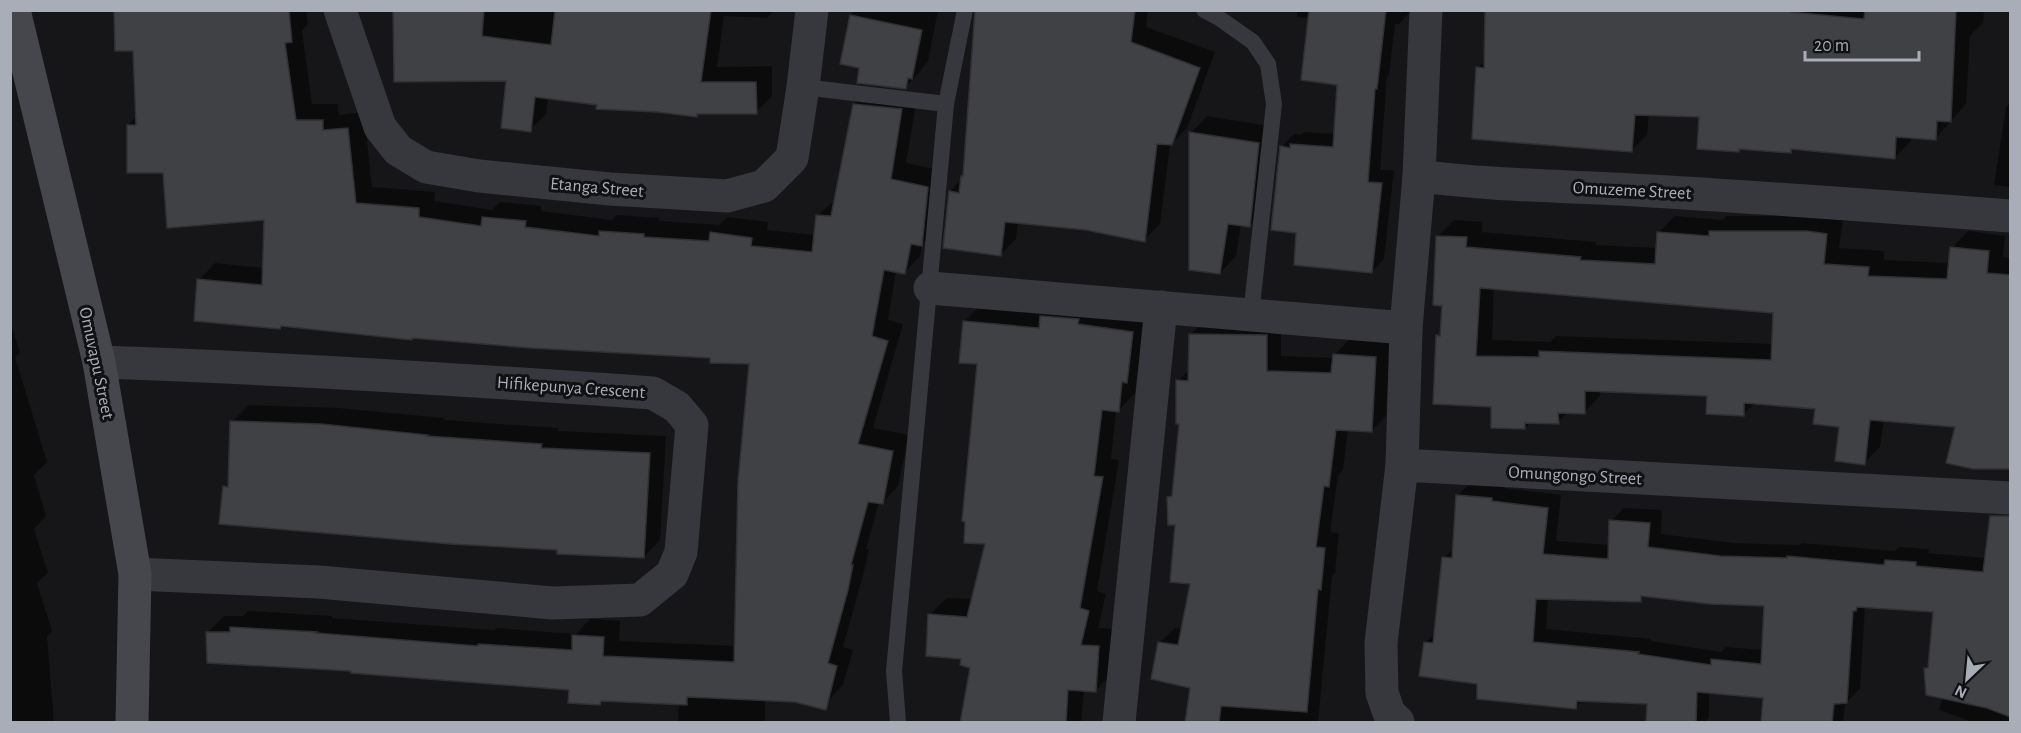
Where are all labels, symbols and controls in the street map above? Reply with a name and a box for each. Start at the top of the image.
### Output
scale bar [1805,24,1919,62]
text: 20 m [1814,37,1849,55]
street label: Etanga Street [549,175,645,201]
street label: Omuzeme Street [1572,179,1692,203]
street label: Omuvapu Street [75,306,117,421]
street label: Hifikepunya Crescent [496,374,646,402]
street label: Omungongo Street [1508,464,1642,489]
north arrow [1937,649,1997,709]
text: N [1952,682,1969,701]

